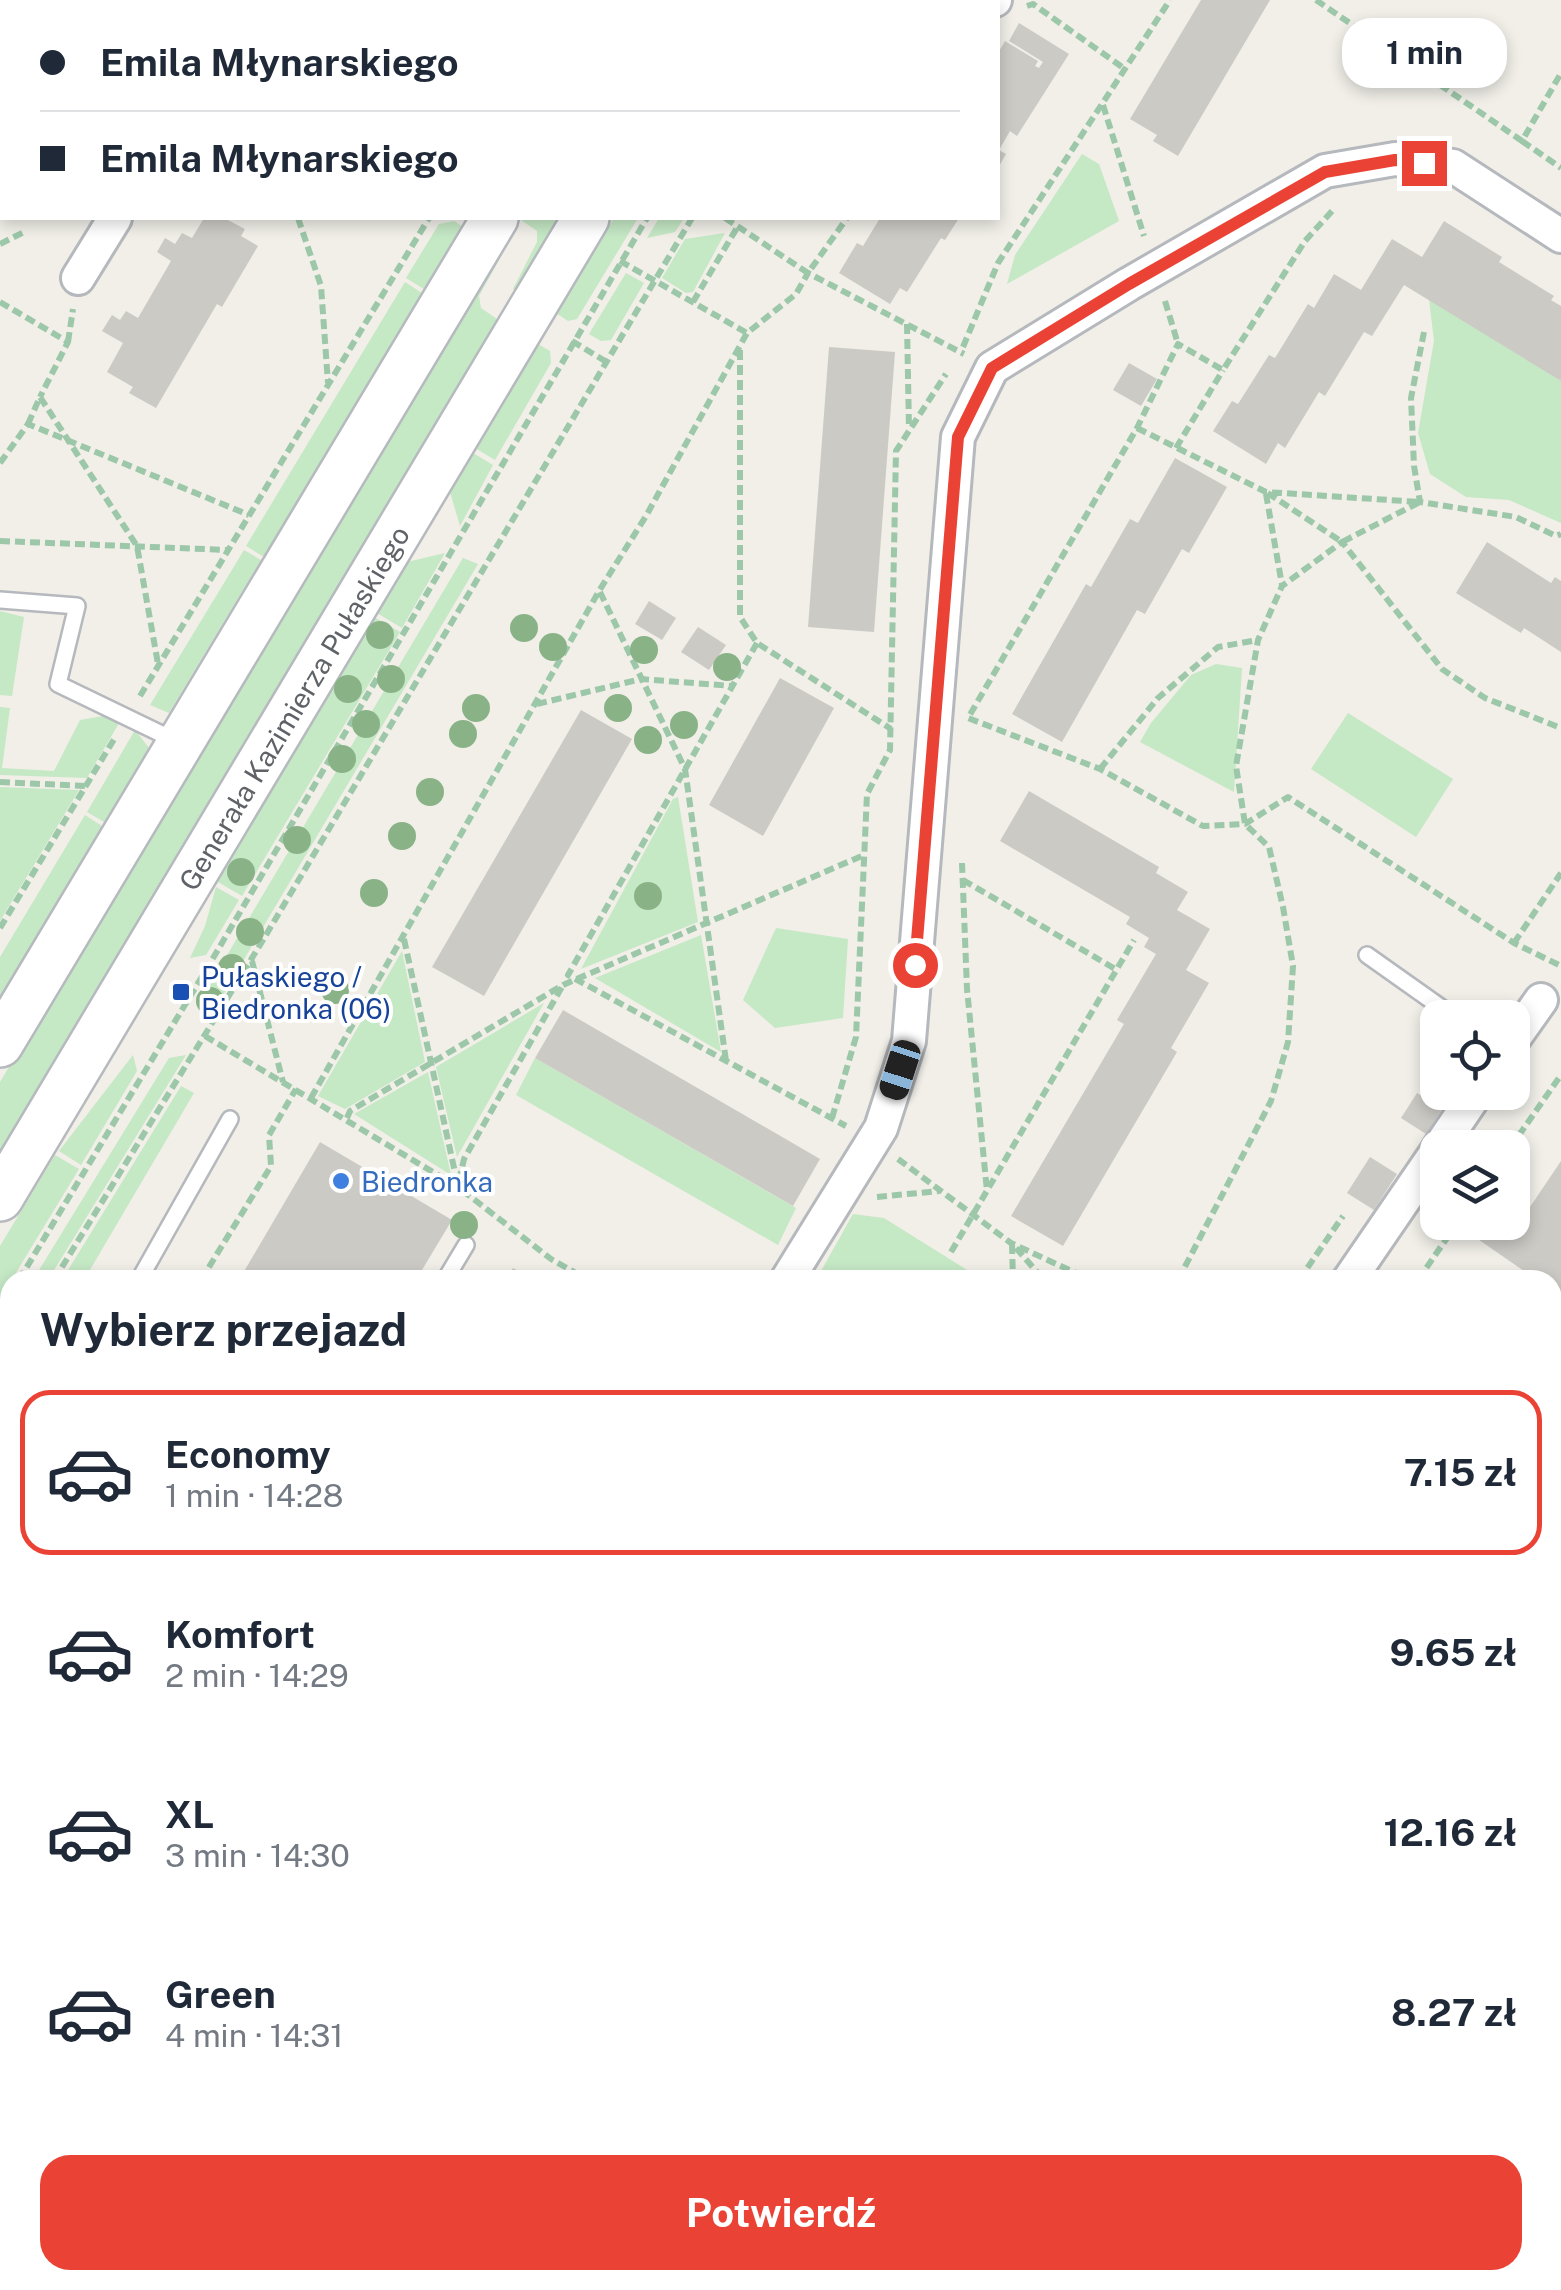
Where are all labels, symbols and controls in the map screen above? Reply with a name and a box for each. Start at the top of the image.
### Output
callout: 1 min [1342,18,1506,88]
text: 1 min [1386,34,1463,71]
text: Emila Młynarskiego [100,40,459,85]
text: Emila Młynarskiego [100,136,459,181]
route end [1402,141,1447,186]
street label: Generała Kazimierza Pułaskiego [172,520,416,896]
route start [893,943,938,988]
place label: Pułaskiego / Biedronka (06) [201,960,391,1025]
marker: Pułaskiego / Biedronka (06) [170,981,192,1003]
map controls [1420,1000,1530,1240]
button: locate [1420,1000,1530,1110]
car [876,1037,924,1103]
button: layers [1420,1130,1530,1240]
place label: Biedronka [361,1165,493,1198]
marker: Biedronka [330,1170,352,1192]
text: Wybierz przejazd [40,1303,407,1356]
icon: car [45,1428,135,1518]
text: Economy [165,1432,331,1477]
text: 7.15 zł [1404,1450,1517,1495]
text: 1 min · 14:28 [165,1477,344,1514]
icon: car [45,1608,135,1698]
text: Komfort [165,1612,315,1657]
text: 9.65 zł [1389,1630,1517,1675]
text: 2 min · 14:29 [165,1657,349,1694]
icon: car [45,1788,135,1878]
text: XL [165,1792,214,1837]
text: 12.16 zł [1383,1810,1517,1855]
text: 3 min · 14:30 [165,1837,350,1874]
icon: car [45,1968,135,2058]
text: Green [165,1972,276,2017]
text: 8.27 zł [1391,1990,1517,2035]
text: 4 min · 14:31 [165,2017,343,2054]
button: Potwierdź [40,2155,1522,2270]

